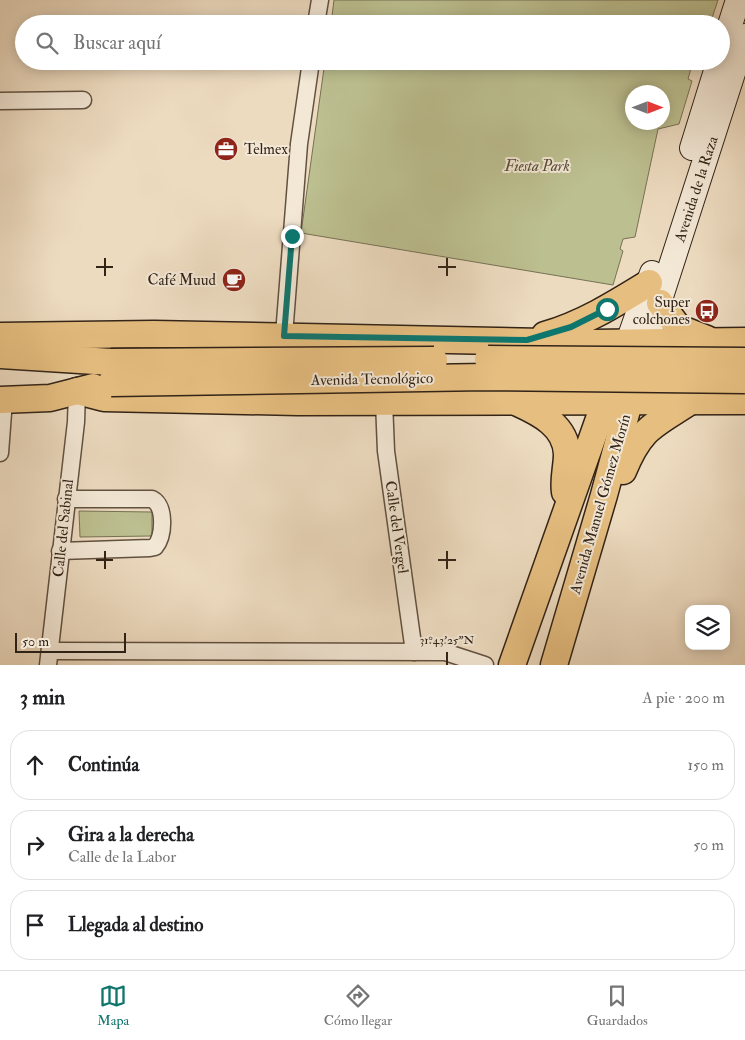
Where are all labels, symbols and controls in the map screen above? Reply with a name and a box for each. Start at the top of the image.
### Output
search box [15,15,730,70]
icon: search [33,29,61,57]
text: Buscar aquí [73,31,161,55]
north arrow [625,85,670,130]
street label: Avenida de la Raza [670,133,723,246]
office icon: Telmex [213,136,239,162]
place label: Telmex [244,140,288,159]
park label: Fiesta Park [503,157,570,176]
route end [281,225,304,248]
cafe icon: Café Muud [221,267,247,293]
place label: Café Muud [148,271,217,290]
place label: Super colchones [633,293,690,329]
route start [596,298,619,321]
bus stop icon: Super colchones [694,298,720,324]
street label: Avenida Tecnológico [310,369,433,390]
street label: Avenida Manuel Gómez Morín [565,412,635,597]
street label: Calle del Sabinal [49,478,78,578]
street label: Calle del Vergel [381,479,412,575]
map controls [685,605,730,650]
button: layers [685,605,730,650]
scale bar [15,630,126,653]
text: 50 m [22,633,49,650]
text: 31°43'25"N [420,633,475,648]
text: 3 min [20,684,65,711]
text: A pie · 200 m [642,688,725,708]
icon: ahead [21,751,49,779]
text: Continúa [68,753,139,777]
text: 150 m [687,755,724,775]
text: Gira a la derecha [68,823,194,847]
icon: right [21,831,49,859]
text: 50 m [693,835,724,855]
text: Calle de la Labor [68,847,176,867]
icon: arrive [21,911,49,939]
text: Llegada al destino [68,913,203,937]
tab: Mapa [97,982,129,1029]
tab: Cómo llegar [324,982,392,1029]
tab: Guardados [587,982,648,1029]

